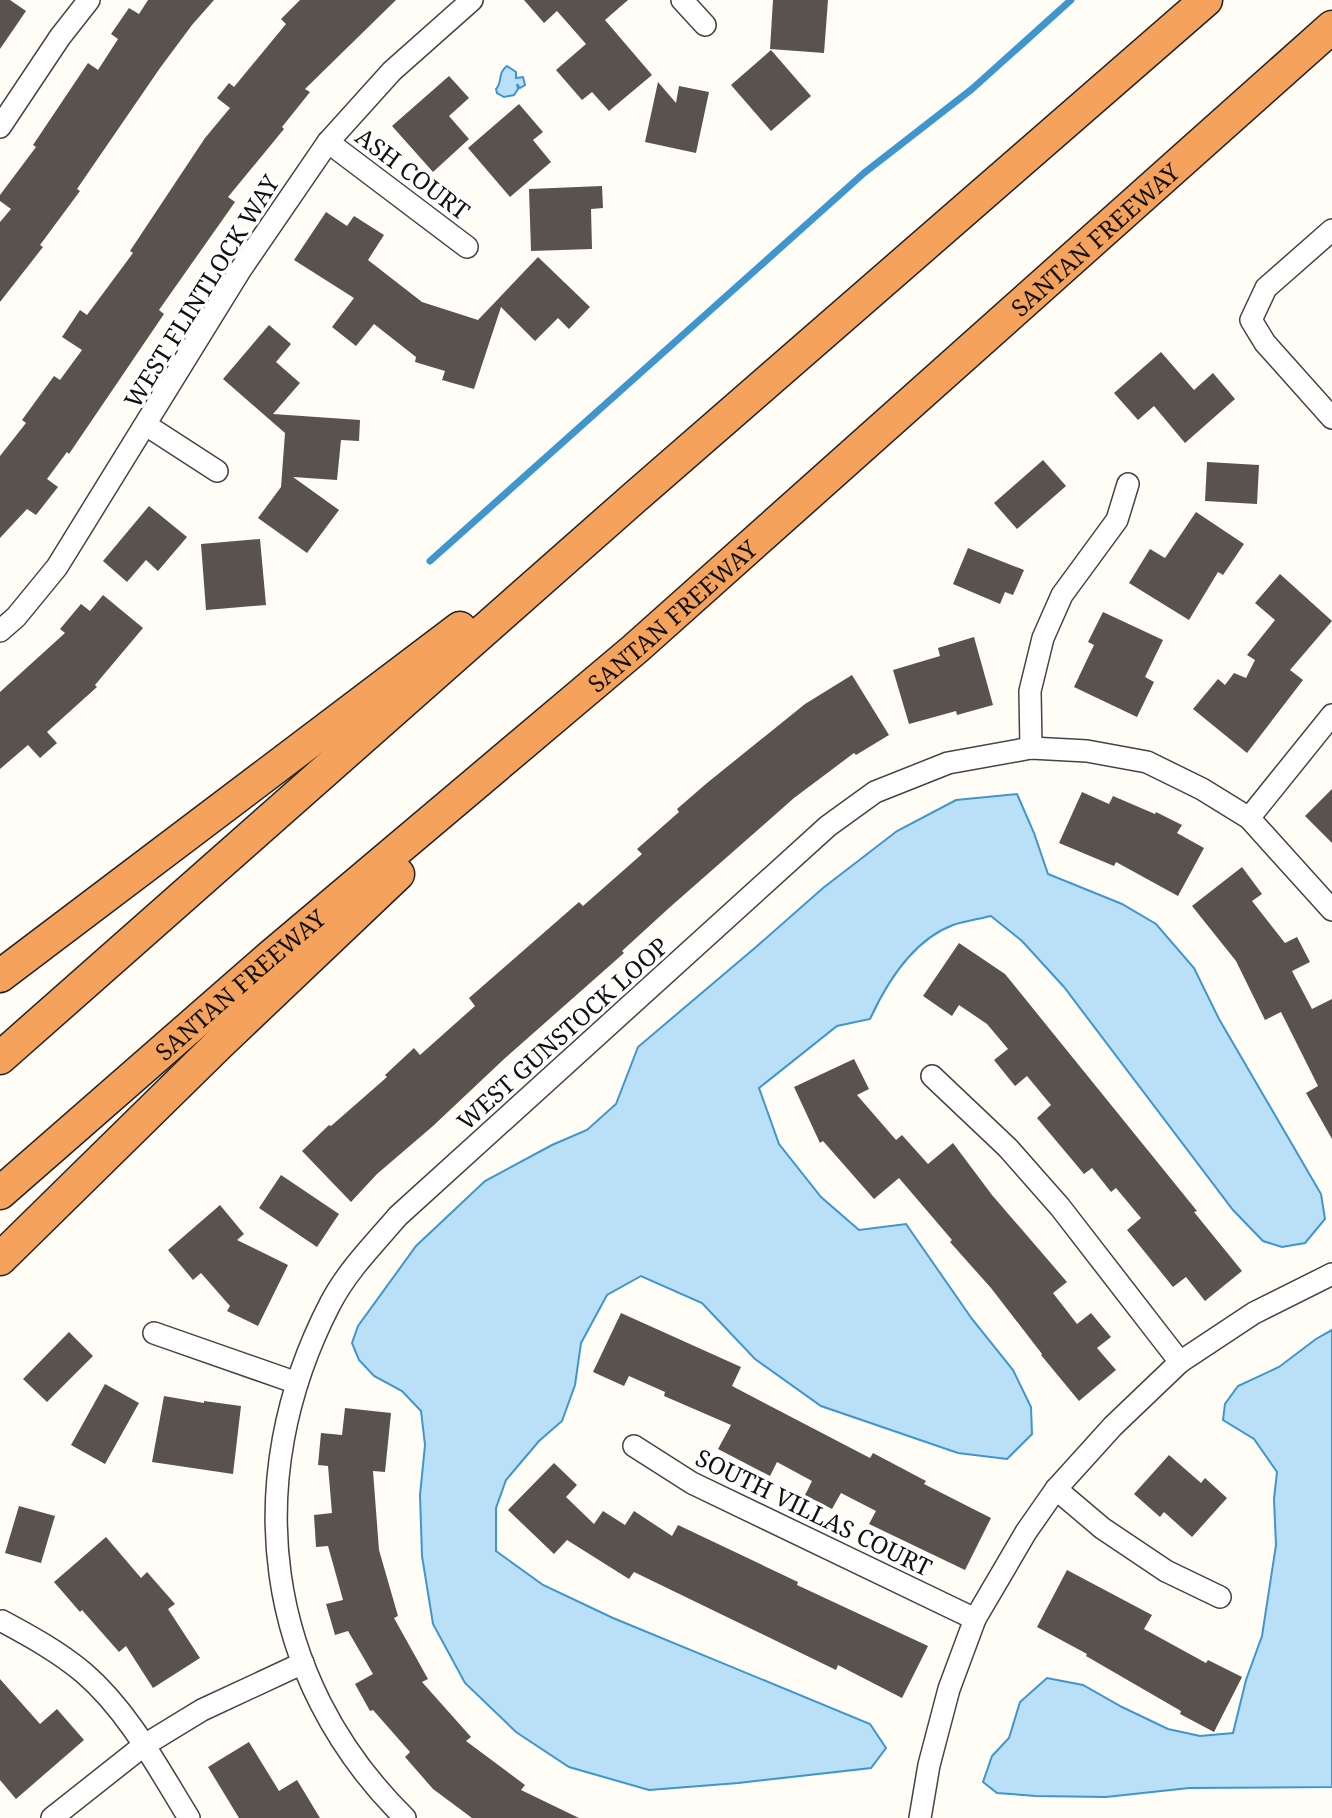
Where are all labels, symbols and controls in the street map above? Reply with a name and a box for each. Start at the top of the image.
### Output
street label: ASH COURT [349,119,477,227]
street label: SANTAN FREEWAY [1003,154,1187,323]
street label: WEST FLINTLOCK WAY [116,167,287,414]
street label: SANTAN FREEWAY [580,531,764,699]
street label: SANTAN FREEWAY [147,900,333,1067]
street label: WEST GUNSTOCK LOOP [449,929,675,1137]
street label: SOUTH VILLAS COURT [690,1440,938,1584]

